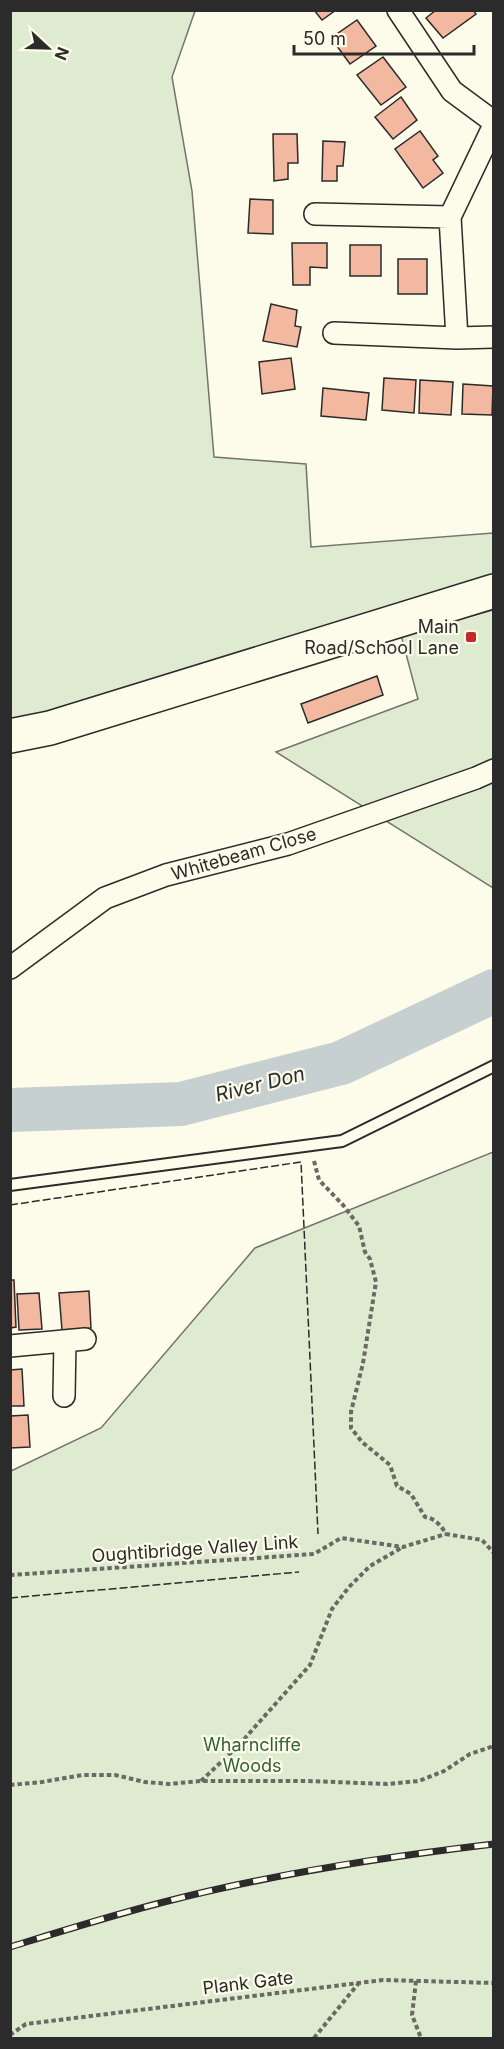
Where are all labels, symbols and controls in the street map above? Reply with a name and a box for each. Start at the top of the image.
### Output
north arrow [18,18,78,78]
scale bar [294,18,474,56]
text: 50 m [303,28,346,49]
text: N [50,44,73,63]
place label: Main Road/School Lane [304,616,459,658]
marker: Main Road/School Lane [464,630,478,644]
street label: Whitebeam Close [169,823,319,884]
water label: River Don [213,1061,307,1107]
street label: Oughtibridge Valley Link [91,1531,299,1566]
park label: Wharncliffe Woods [203,1734,301,1776]
street label: Plank Gate [201,1967,295,1998]

